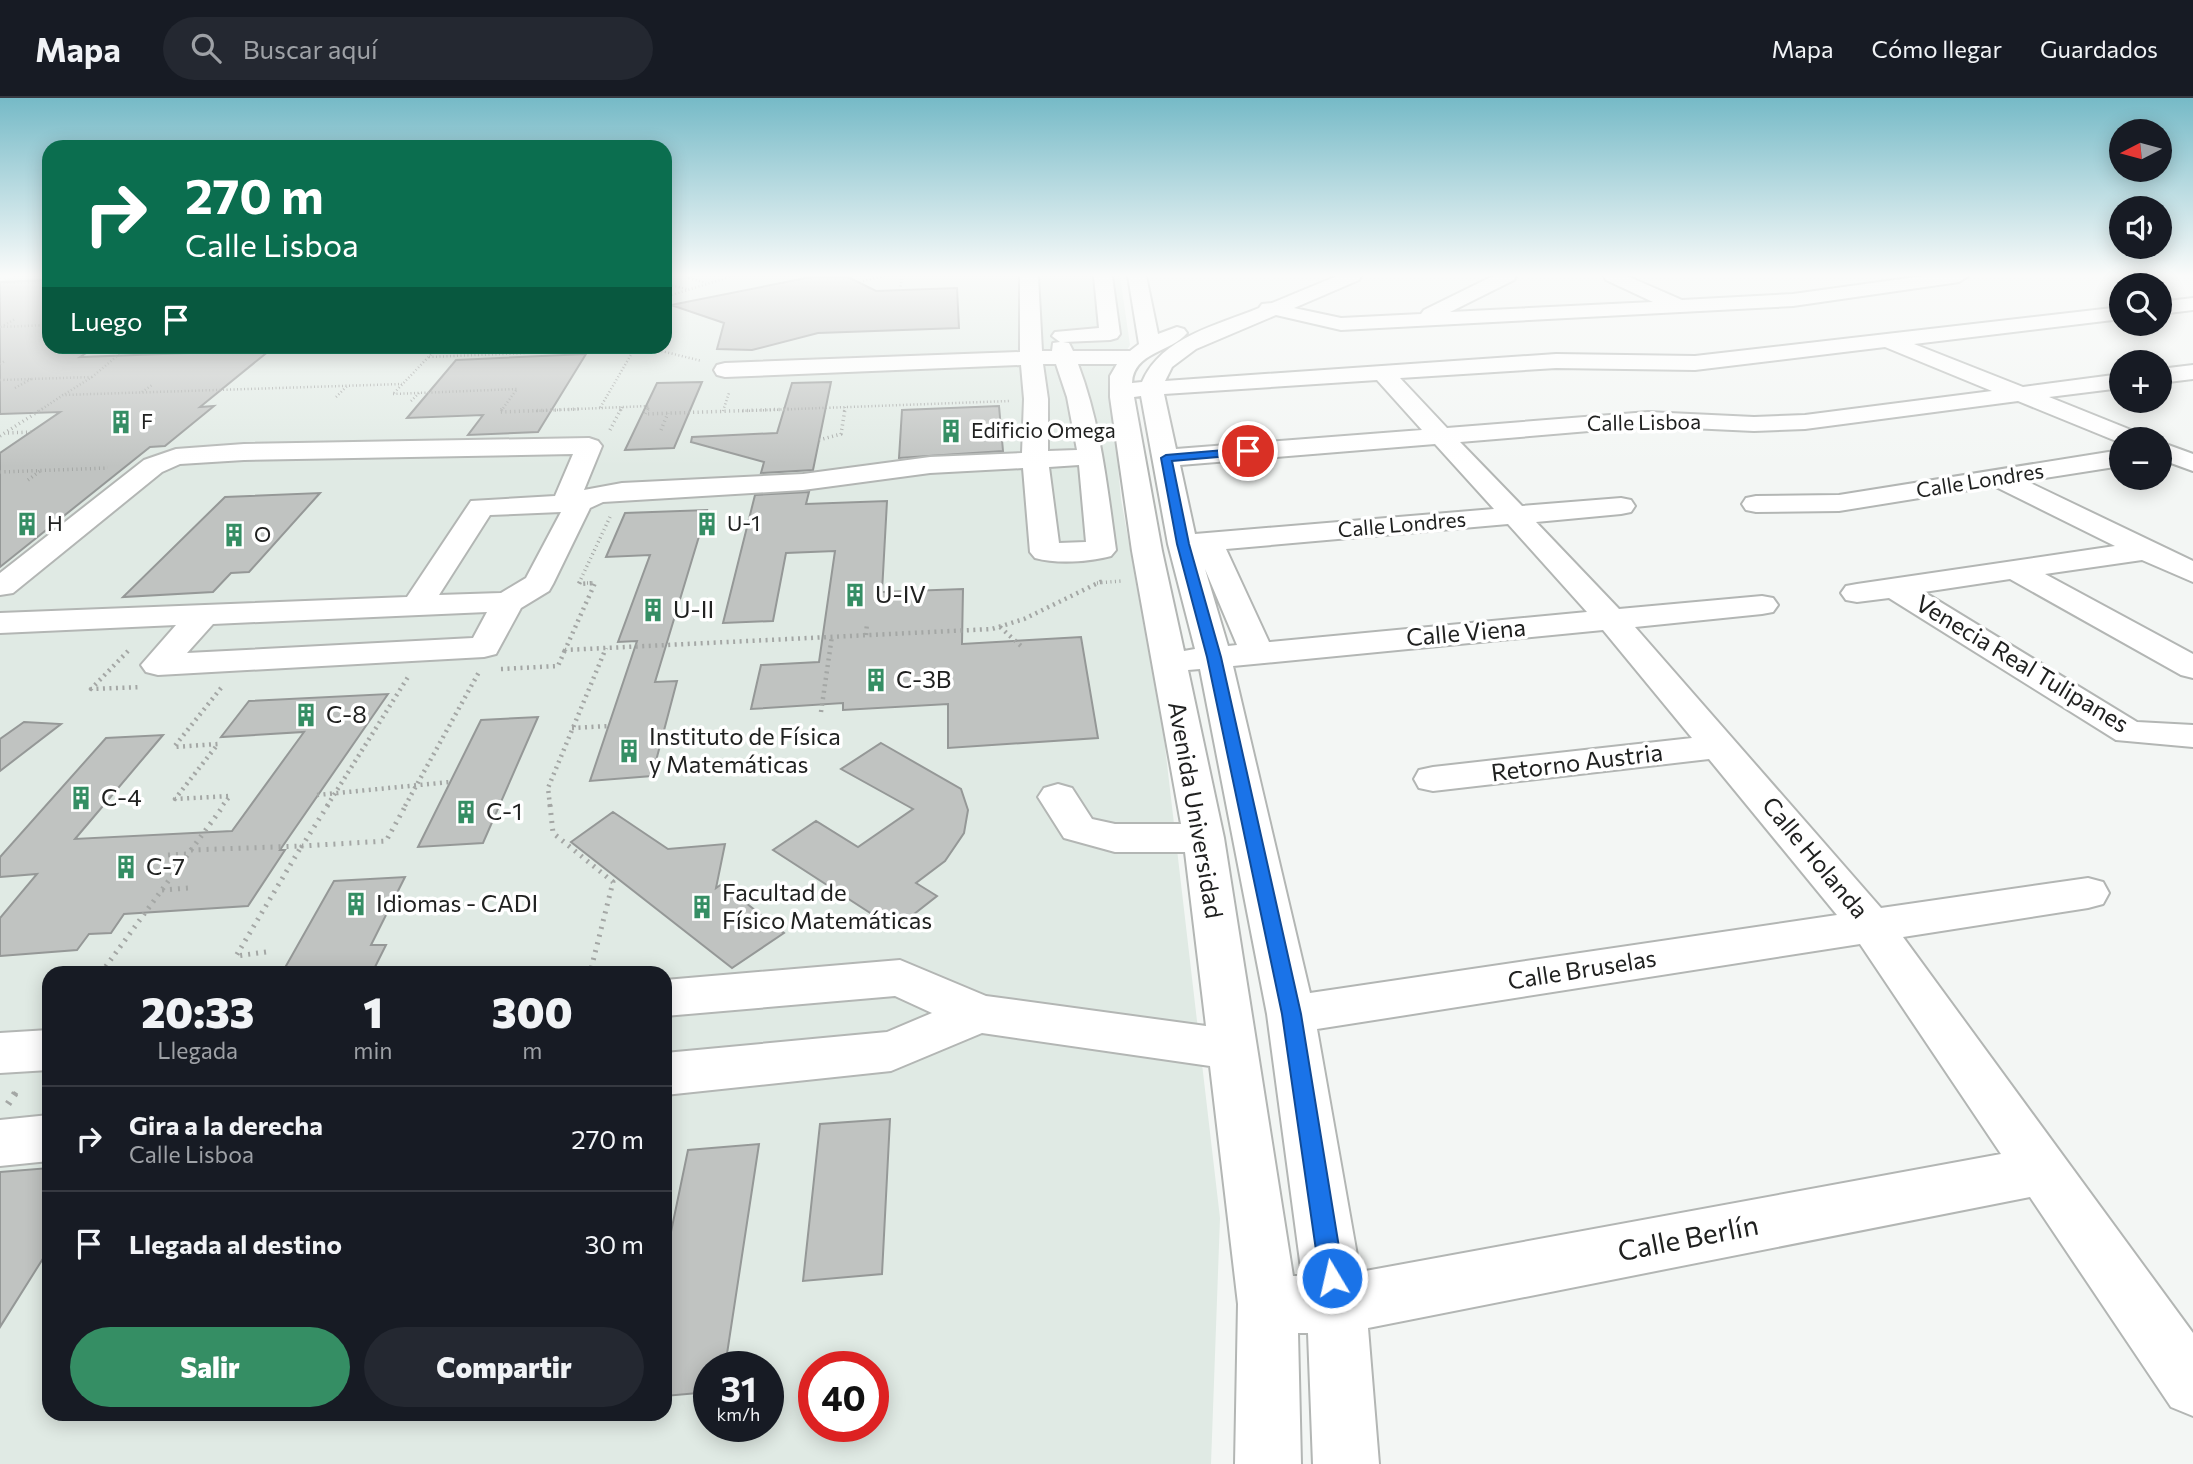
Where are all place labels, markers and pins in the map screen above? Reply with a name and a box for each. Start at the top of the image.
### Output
building icon: F [107,408,135,436]
place label: F [141,408,153,433]
building icon: Edificio Omega [937,417,965,445]
place label: Edificio Omega [971,417,1116,442]
pin [1218,421,1278,481]
building icon: H [13,510,41,538]
place label: H [47,510,63,535]
building icon: U-1 [693,510,721,538]
place label: U-1 [727,510,760,535]
building icon: O [220,521,248,549]
place label: O [254,521,271,546]
place label: U-IV [875,579,926,608]
building icon: U-IV [841,581,869,609]
place label: U-II [673,594,714,623]
building icon: U-II [639,596,667,624]
place label: C-3B [896,664,951,693]
building icon: C-3B [862,666,890,694]
place label: C-8 [326,699,367,728]
building icon: C-8 [292,701,320,729]
place label: Instituto de Física y Matemáticas [649,721,841,778]
building icon: Instituto de Física y Matemáticas [615,737,643,765]
place label: C-4 [101,782,142,811]
building icon: C-4 [67,784,95,812]
place label: C-1 [486,796,522,825]
building icon: C-1 [452,798,480,826]
place label: C-7 [146,851,185,880]
building icon: C-7 [112,853,140,881]
place label: Facultad de Físico Matemáticas [722,877,932,934]
place label: Idiomas - CADI [376,888,538,917]
building icon: Idiomas - CADI [342,890,370,918]
building icon: Facultad de Físico Matemáticas [688,893,716,921]

